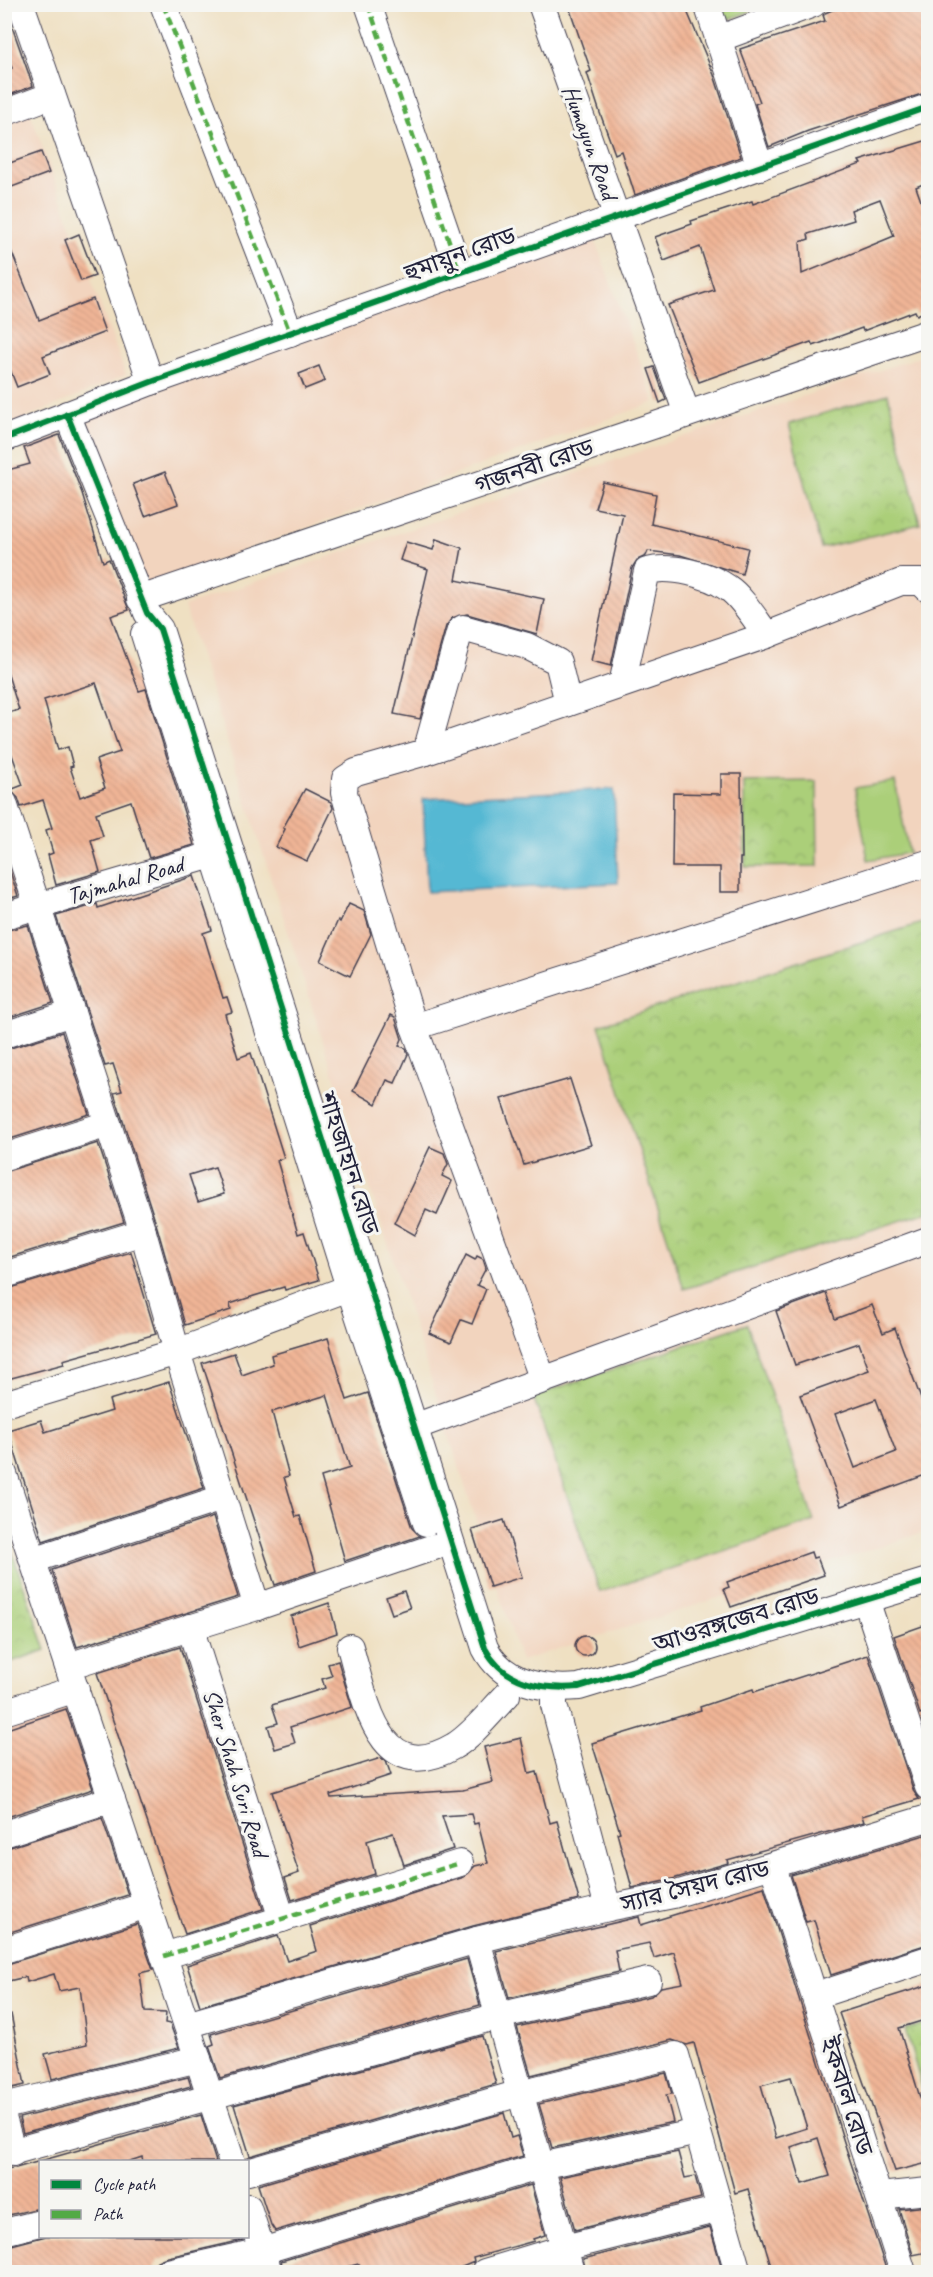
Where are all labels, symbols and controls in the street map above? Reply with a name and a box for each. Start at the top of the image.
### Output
street label: Humayun Road [556,81,626,207]
street label: হুমায়ুন রোড [399,220,521,289]
street label: গজনবী রোড [471,431,598,500]
street label: Tajmahal Road [64,848,190,911]
street label: শাহজাহান রোড [311,1087,386,1239]
street label: আওরঙ্গজেব রোড [648,1580,824,1660]
street label: Sher Shah Suri Road [196,1686,277,1864]
street label: স্যার সৈয়দ রোড [617,1853,773,1919]
street label: ইকবাল রোড [813,2032,880,2160]
legend [39,2160,249,2238]
text: Cycle path [93,2173,156,2195]
text: Path [93,2203,123,2225]

